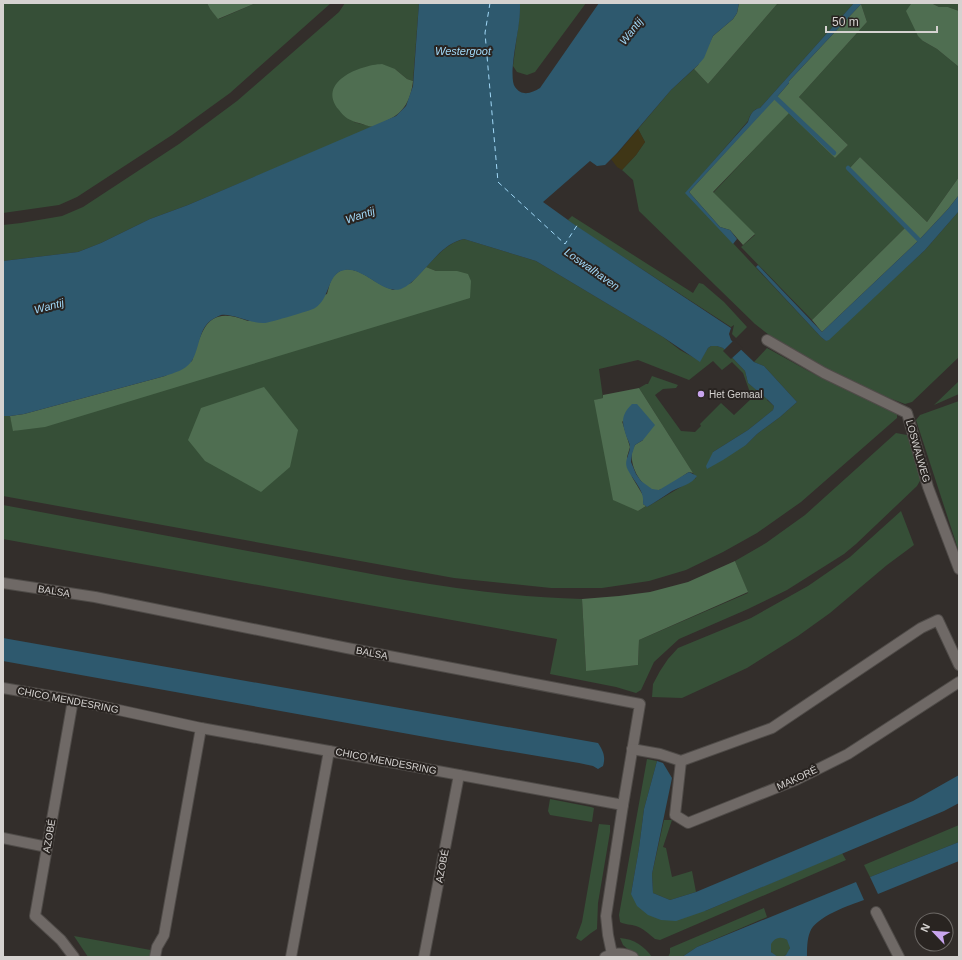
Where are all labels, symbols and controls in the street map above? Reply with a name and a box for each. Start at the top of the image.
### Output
scale bar [826,8,937,34]
water label: Wantij [617,15,645,47]
text: 50 m [832,15,859,29]
water label: Westergoot [435,45,492,57]
water label: Wantij [344,204,377,226]
water label: Loswalhaven [562,246,622,292]
water label: Wantij [33,296,66,316]
marker: Het Gemaal [696,389,706,399]
place label: Het Gemaal [709,389,762,400]
street label: LOSWALWEG [904,419,932,484]
street label: BALSA [37,583,71,599]
street label: BALSA [355,645,389,662]
street label: CHICO MENDESRING [16,685,120,715]
street label: CHICO MENDESRING [334,746,438,776]
street label: MAKORÉ [775,763,819,792]
street label: AZOBÉ [40,818,57,854]
street label: AZOBÉ [432,848,451,884]
north arrow [914,912,954,952]
text: N [918,922,932,934]

